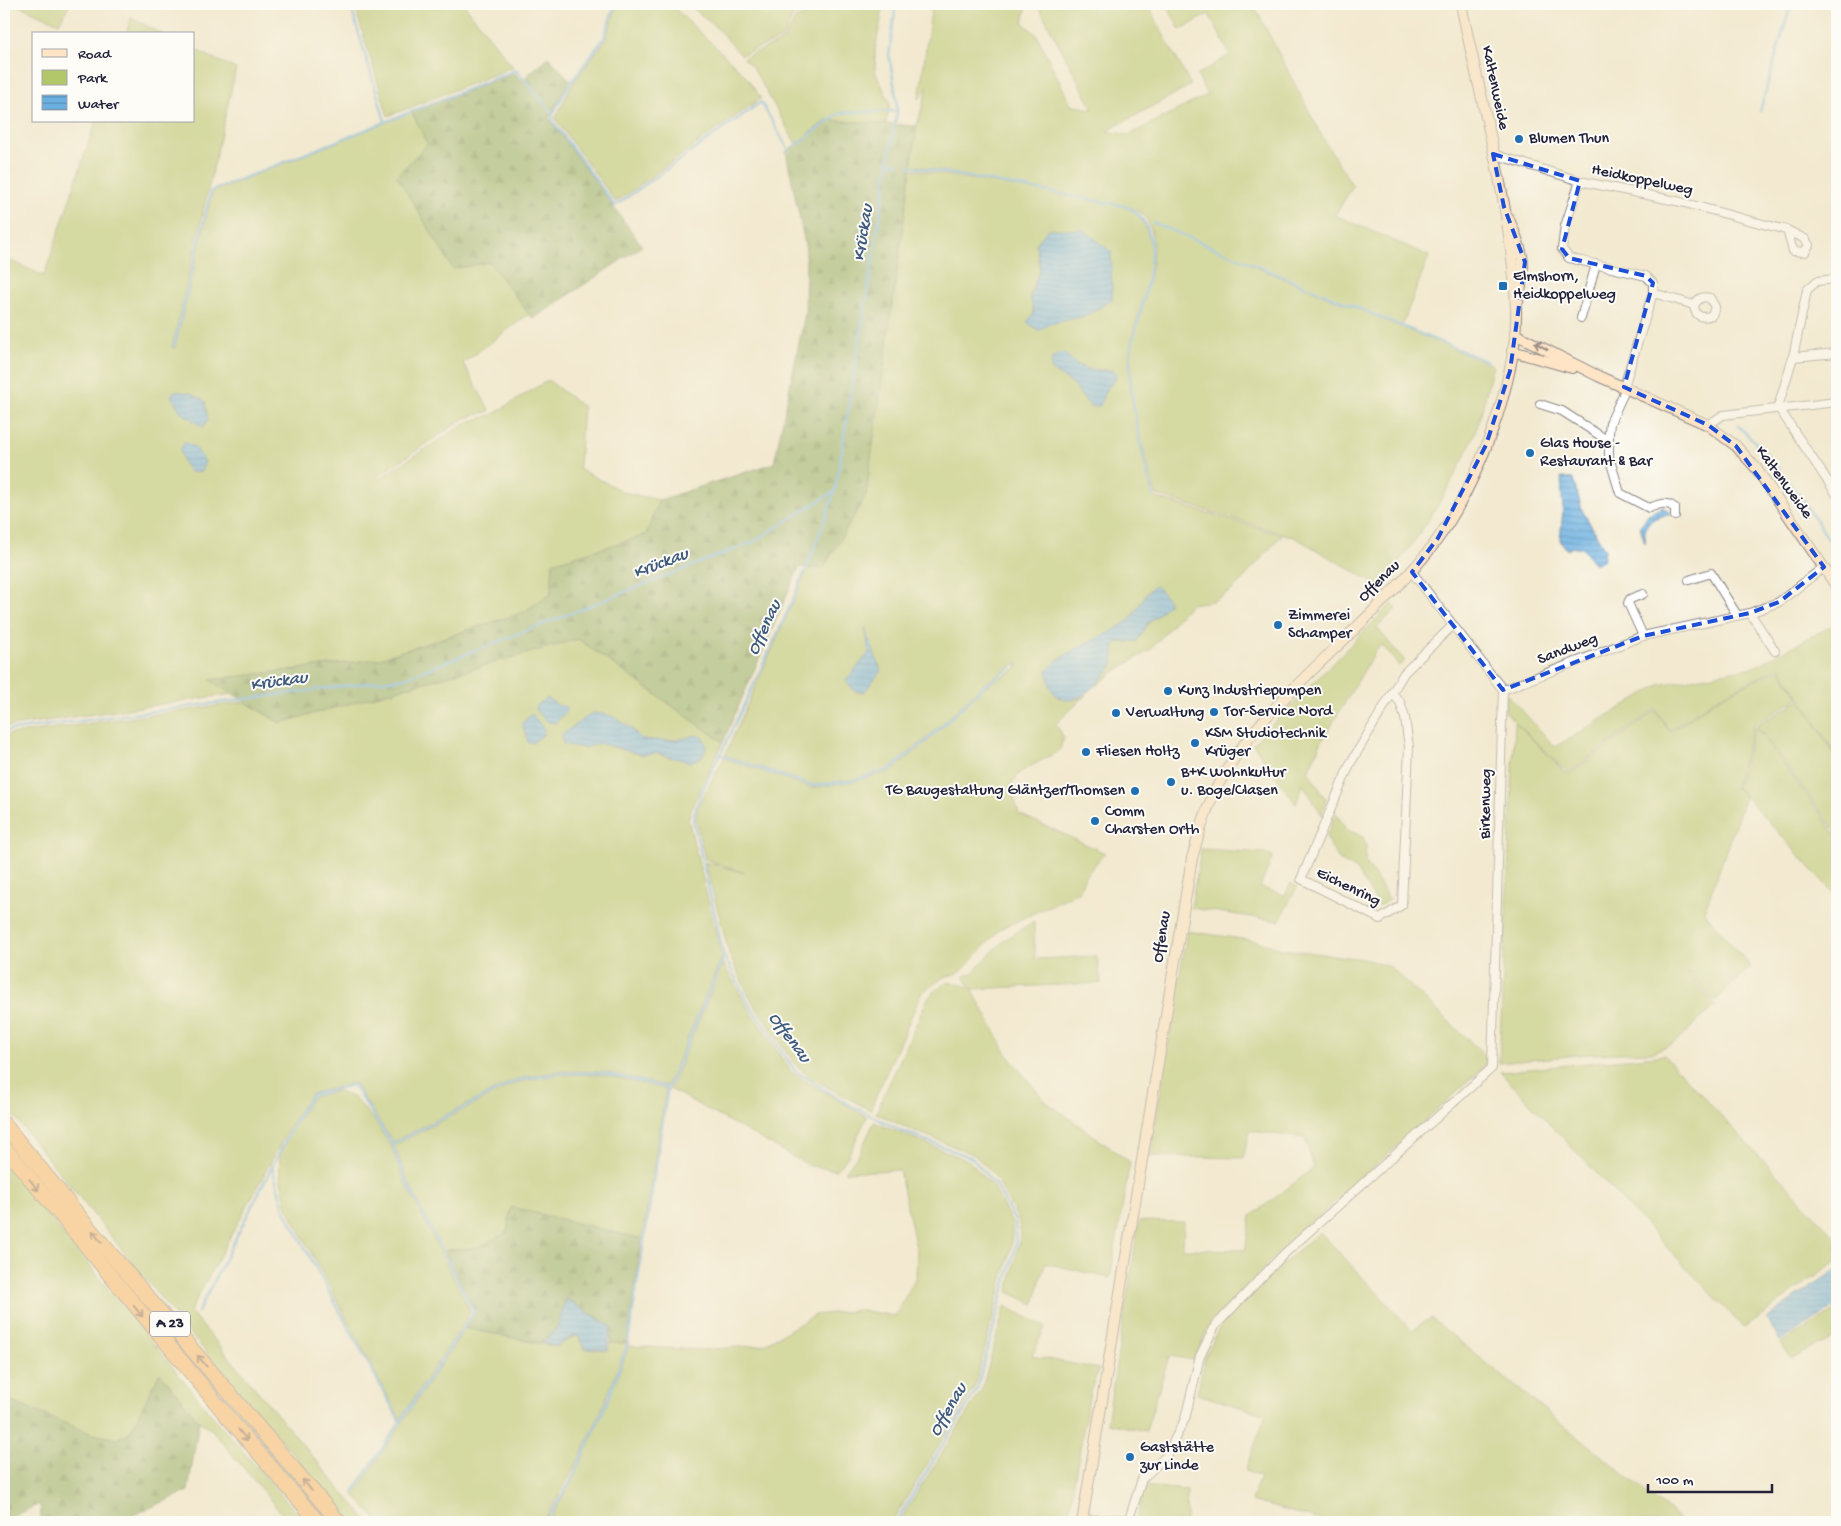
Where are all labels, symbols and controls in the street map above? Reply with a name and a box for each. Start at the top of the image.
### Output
legend [32,32,195,122]
street label: Kaltenweide [1476,44,1512,132]
text: Road [78,46,112,64]
text: Park [77,70,108,88]
text: Water [78,96,120,114]
place label: Blumen Thun [1528,130,1609,149]
marker: Blumen Thun [1513,133,1525,145]
street label: Heidkoppelweg [1590,161,1694,201]
water label: Krückau [849,202,879,263]
place label: Elmshorn, Heidkoppelweg [1513,268,1616,305]
marker: Elmshorn, Heidkoppelweg [1497,280,1509,292]
one-way arrow [1533,341,1548,351]
place label: Glas House - Restaurant & Bar [1540,435,1653,472]
street label: Kaltenweide [1750,443,1816,524]
marker: Glas House - Restaurant & Bar [1524,447,1536,459]
water label: Krückau [630,543,693,584]
street label: Offenau [1355,557,1405,607]
water label: Offenau [743,596,787,659]
place label: Zimmerei Schamper [1288,607,1353,644]
marker: Zimmerei Schamper [1272,619,1284,631]
street label: Sandweg [1535,630,1601,670]
water label: Krückau [249,667,310,696]
place label: Kunz Industriepumpen [1178,682,1322,701]
marker: Kunz Industriepumpen [1162,685,1174,697]
place label: Tor-Service Nord [1223,703,1334,722]
place label: Verwaltung [1125,704,1204,723]
marker: Tor-Service Nord [1208,706,1220,718]
marker: Verwaltung [1110,707,1122,719]
place label: KSM Studiotechnik Krüger [1205,725,1328,762]
marker: KSM Studiotechnik Krüger [1189,737,1201,749]
place label: Fliesen Holtz [1095,743,1180,762]
marker: Fliesen Holtz [1080,746,1092,758]
place label: B+K Wohnkultur u. Boge/Clasen [1180,764,1287,801]
street label: Birkenweg [1477,769,1497,840]
marker: B+K Wohnkultur u. Boge/Clasen [1165,776,1177,788]
place label: TG Baugestaltung Gläntzer/Thomsen [885,782,1125,801]
marker: TG Baugestaltung Gläntzer/Thomsen [1129,785,1141,797]
place label: Comm Charsten Orth [1105,803,1200,840]
marker: Comm Charsten Orth [1089,815,1101,827]
street label: Eichenring [1313,864,1383,912]
street label: Offenau [1150,910,1177,964]
water label: Offenau [763,1008,816,1069]
one-way arrow [29,1178,40,1191]
one-way arrow [91,1231,102,1244]
one-way arrow [132,1304,144,1317]
road number: A 23 [150,1312,190,1336]
one-way arrow [196,1355,208,1368]
water label: Offenau [925,1378,973,1440]
one-way arrow [237,1428,248,1441]
place label: Gaststätte zur Linde [1140,1439,1215,1476]
marker: Gaststätte zur Linde [1124,1451,1136,1463]
scale bar [1648,1461,1772,1493]
text: 100 m [1655,1472,1694,1490]
one-way arrow [302,1479,313,1492]

